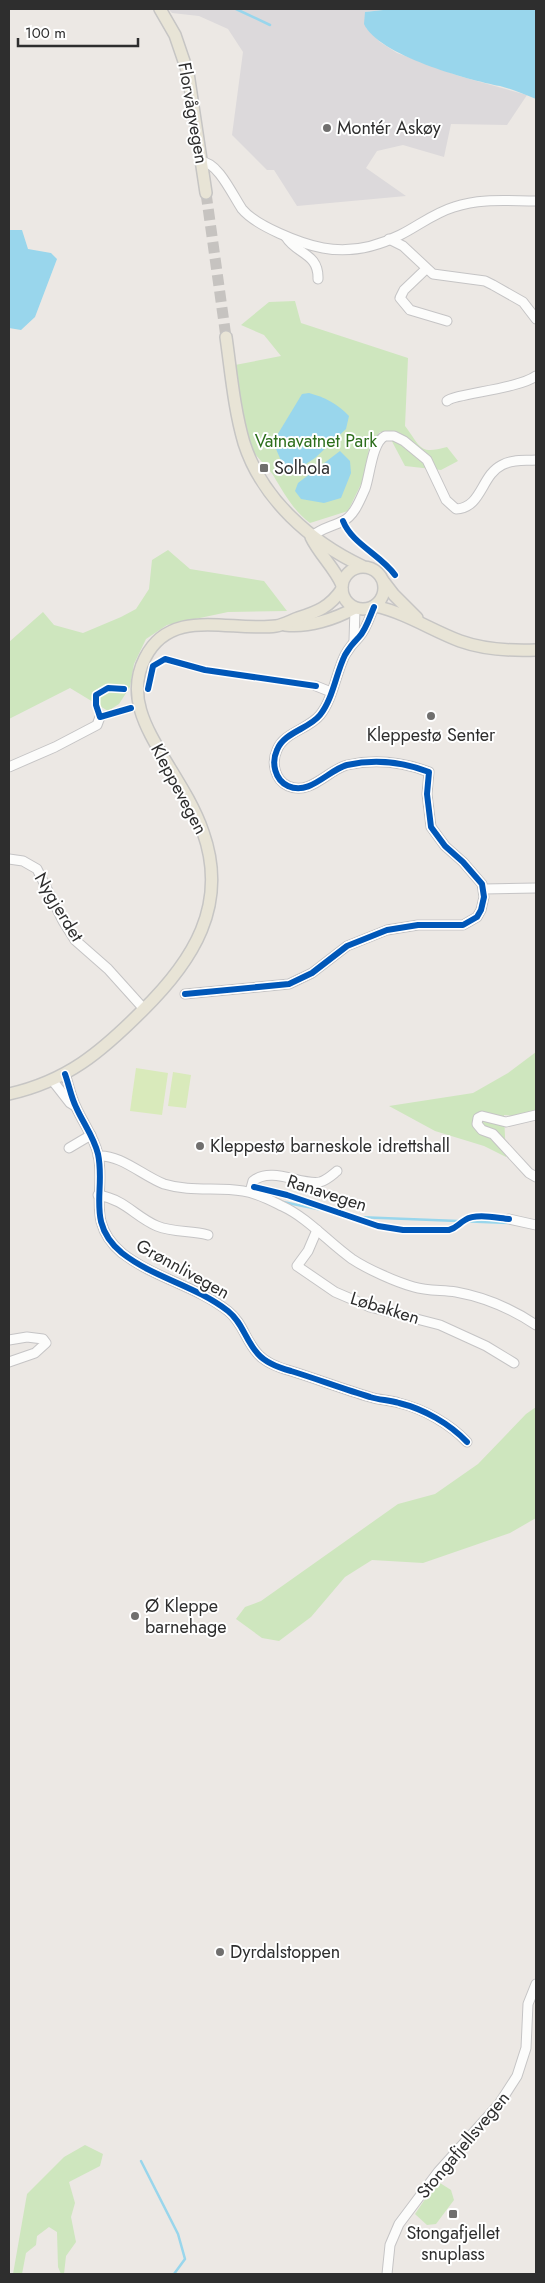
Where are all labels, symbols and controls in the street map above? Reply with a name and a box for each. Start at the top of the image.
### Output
scale bar [18,15,138,47]
text: 100 m [25,22,66,44]
street label: Florvågvegen [171,60,215,166]
place label: Montér Askøy [337,115,441,141]
marker: Montér Askøy [321,122,333,134]
park label: Vatnavatnet Park [255,428,377,454]
place label: Solhola [274,455,330,481]
marker: Solhola [258,462,270,474]
marker: Kleppestø Senter [425,710,437,722]
place label: Kleppestø Senter [367,722,496,748]
street label: Kleppevegen [144,739,214,839]
street label: Nygjerdet [28,867,90,947]
place label: Kleppestø barneskole idrettshall [210,1133,450,1159]
marker: Kleppestø barneskole idrettshall [194,1140,206,1152]
street label: Ranavegen [284,1168,370,1218]
street label: Grønnlivegen [131,1233,235,1305]
street label: Løbakken [347,1285,423,1331]
place label: Ø Kleppe barnehage [145,1593,226,1640]
marker: Ø Kleppe barnehage [129,1610,141,1622]
place label: Dyrdalstoppen [230,1939,340,1965]
marker: Dyrdalstoppen [214,1946,226,1958]
street label: Stongafjellsvegen [410,2086,516,2204]
marker: Stongafjellet snuplass [447,2208,459,2220]
place label: Stongafjellet snuplass [406,2220,500,2267]

